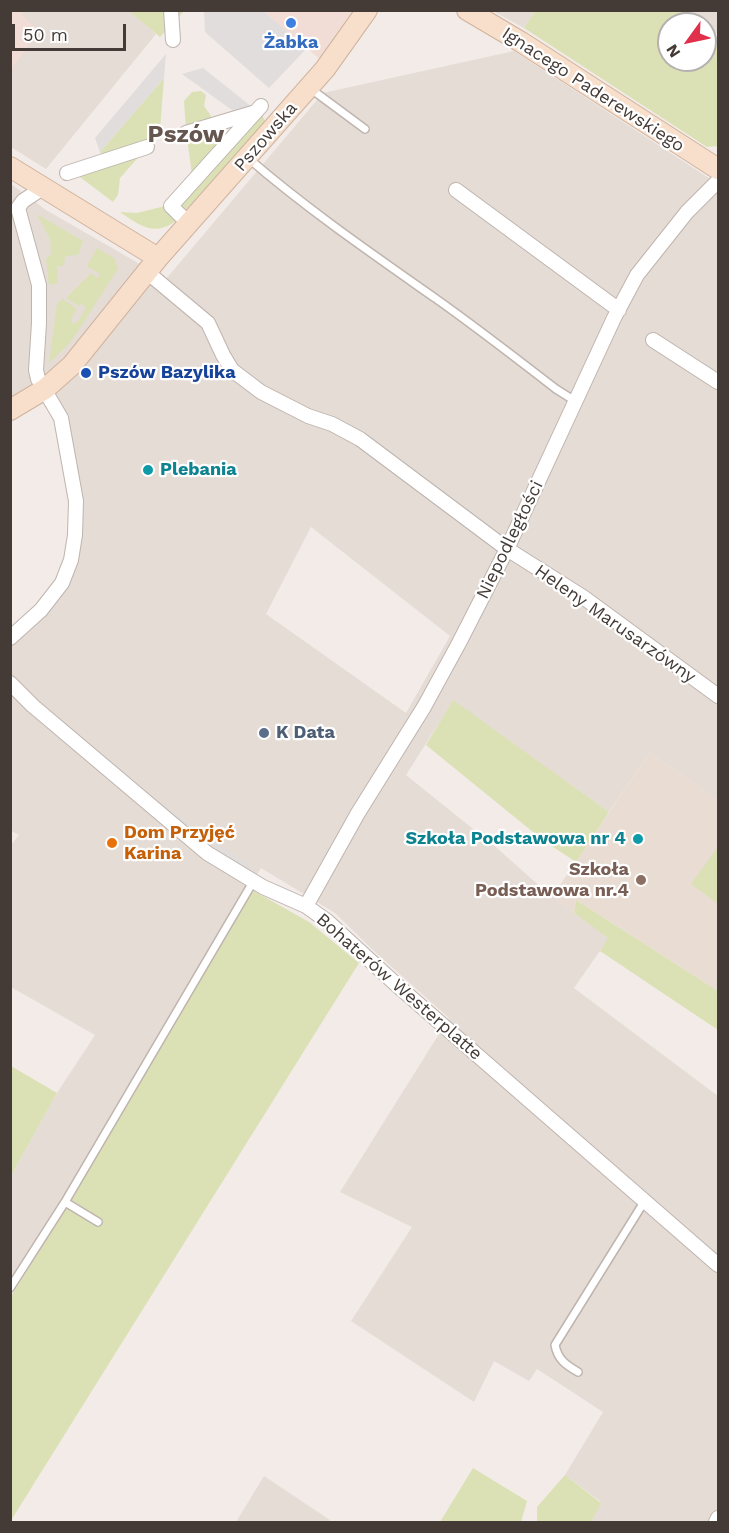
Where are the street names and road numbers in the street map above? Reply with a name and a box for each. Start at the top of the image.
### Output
street label: Ignacego Paderewskiego [498,23,688,157]
street label: Pszowska [230,98,302,176]
street label: Niepodległości [472,477,548,603]
street label: Heleny Marusarzówny [530,560,700,688]
street label: Bohaterów Westerplatte [312,909,486,1065]

